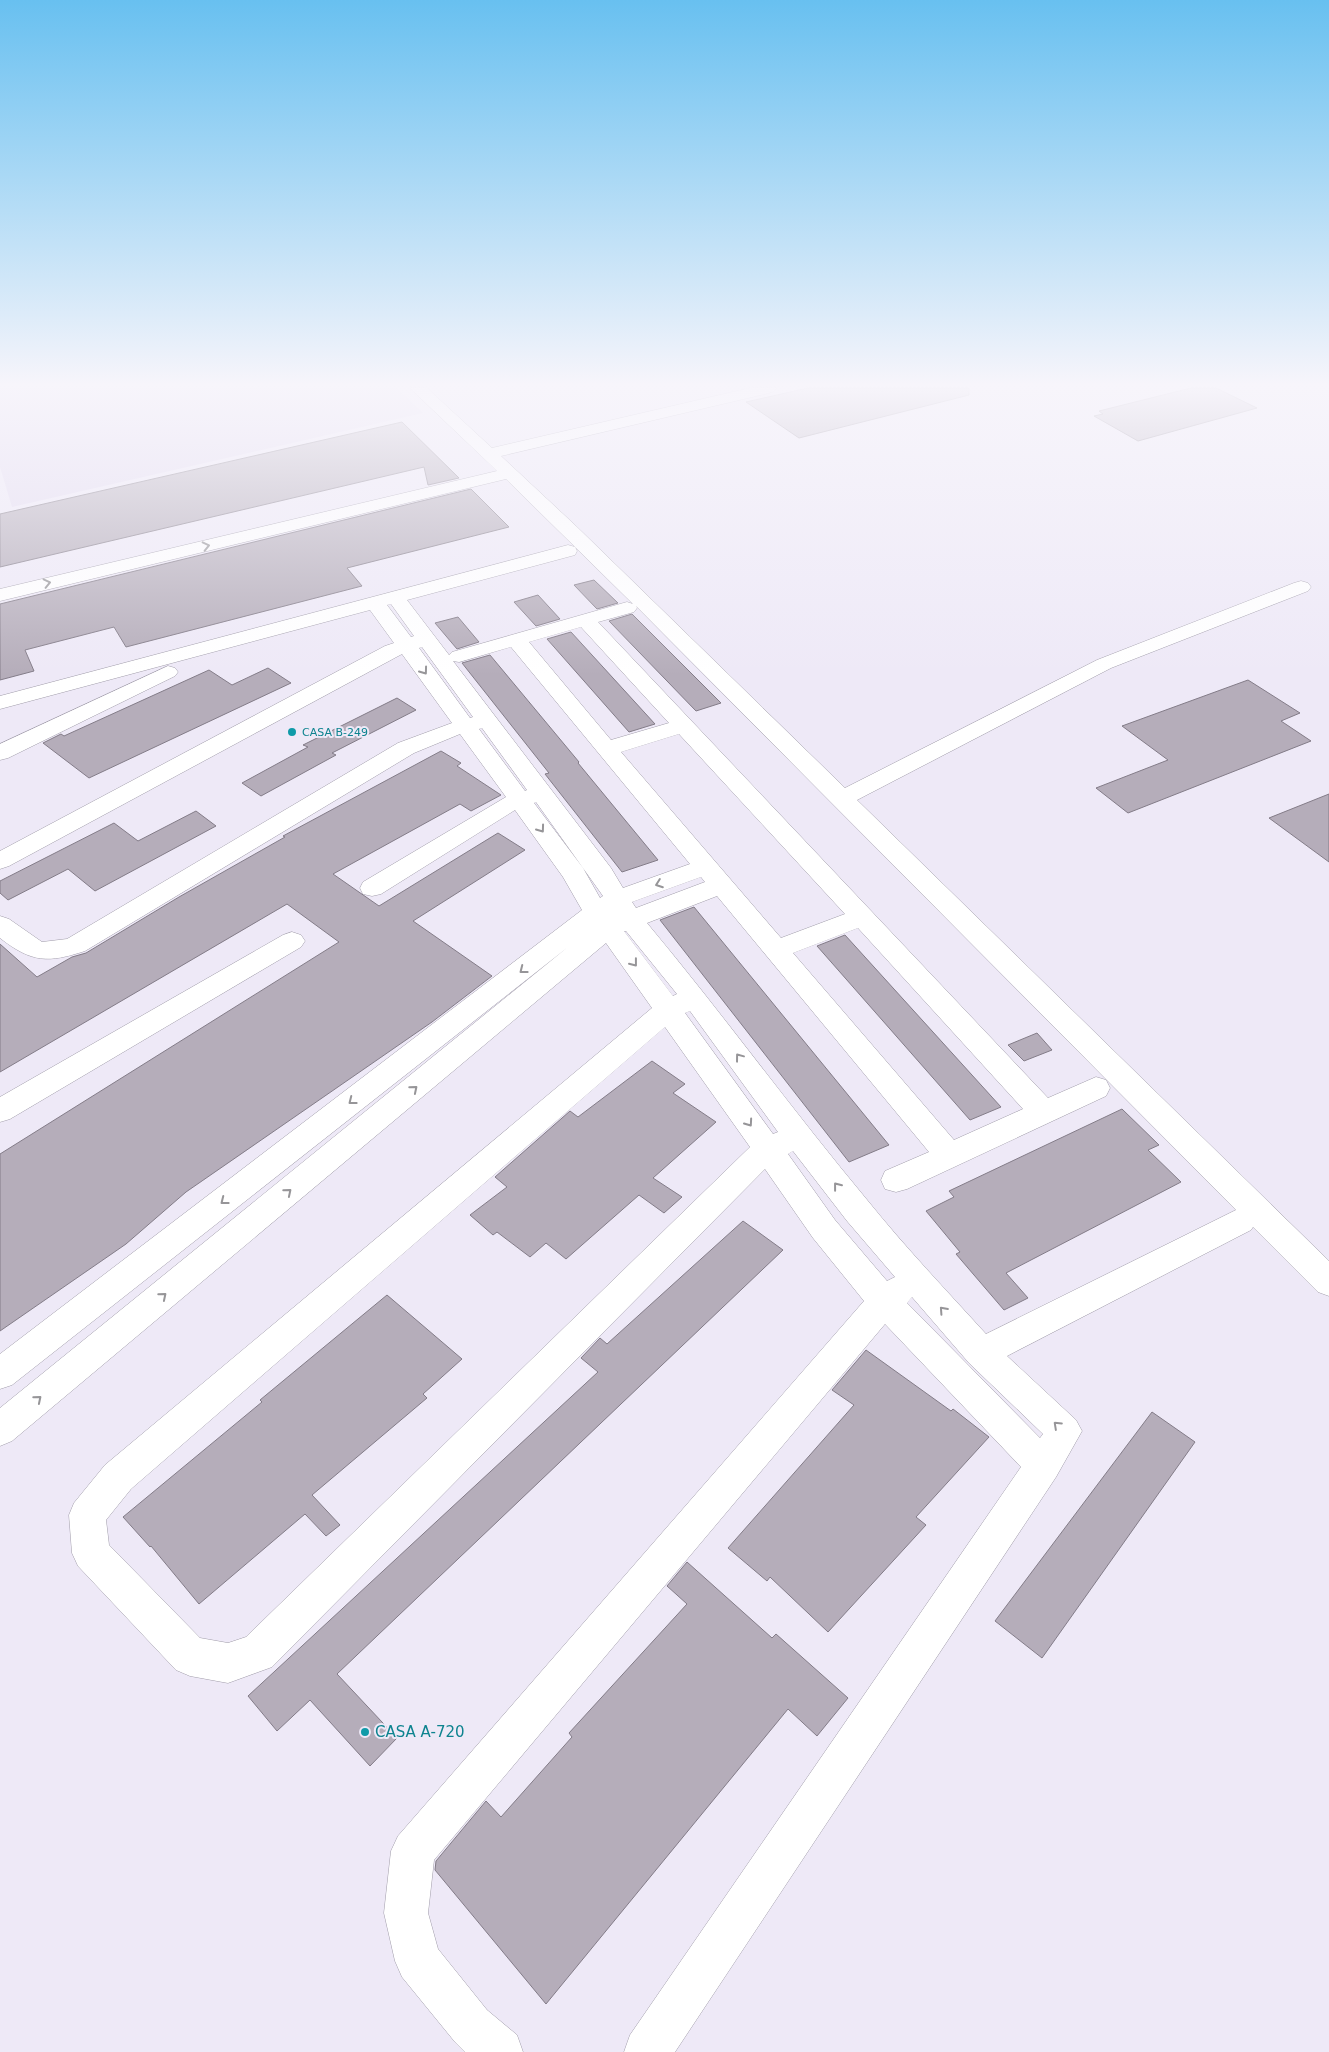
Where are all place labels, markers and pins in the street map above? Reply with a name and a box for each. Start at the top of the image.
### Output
marker: CASA B-249 [286,726,298,738]
place label: CASA B-249 [302,726,368,739]
place label: CASA A-720 [375,1723,465,1741]
marker: CASA A-720 [359,1726,371,1738]

